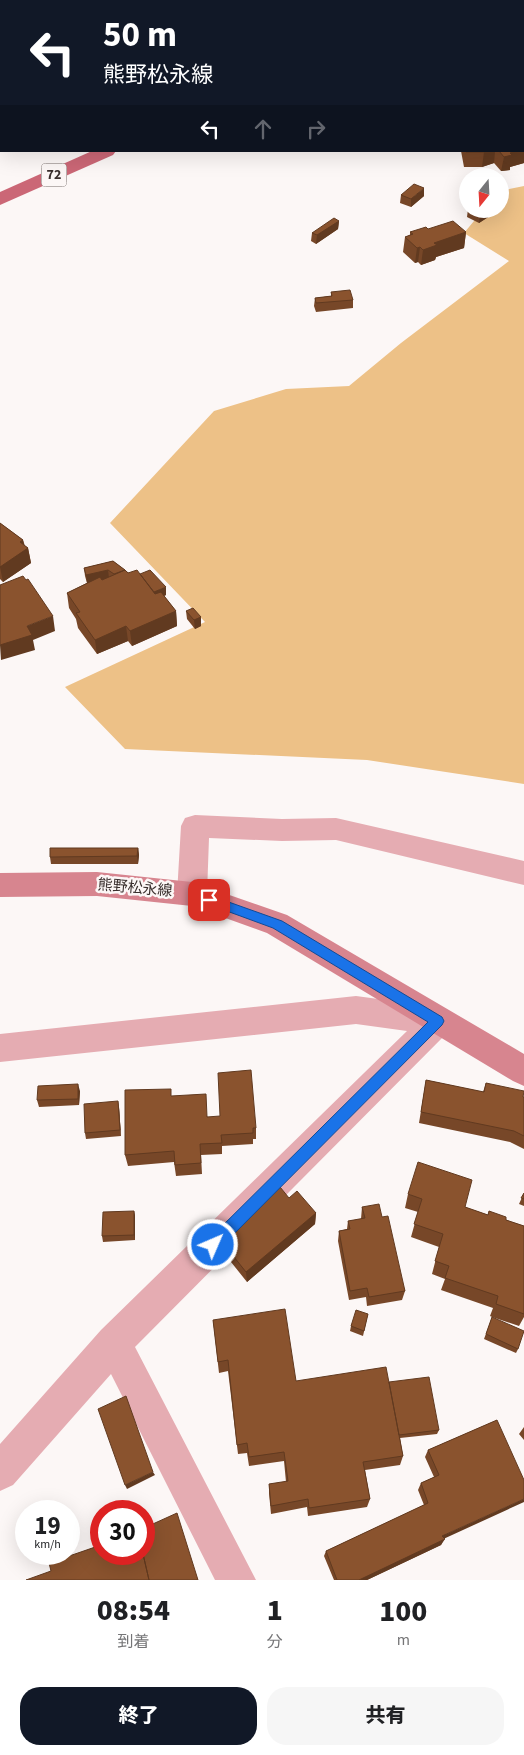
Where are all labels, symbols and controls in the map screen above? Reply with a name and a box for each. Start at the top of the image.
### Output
text: 50 m [103,10,177,60]
icon: left [20,20,85,85]
text: 熊野松永線 [103,59,213,91]
icon: left [196,115,224,143]
icon: ahead [249,115,277,143]
icon: right [302,115,330,143]
road number: 72 [42,164,66,186]
north arrow [459,168,509,218]
map controls [459,168,509,218]
street label: 熊野松永線 [97,874,173,902]
pin [188,879,230,921]
icon: arrive [195,886,223,914]
position arrow [186,1218,238,1270]
speed limit sign: 30 [90,1500,155,1565]
text: 19 [34,1508,61,1544]
text: km/h [34,1536,61,1553]
text: 08:54 [97,1589,170,1632]
text: 1 [267,1589,283,1632]
text: 100 [379,1590,427,1633]
text: m [397,1629,410,1651]
text: 到着 [117,1631,149,1653]
text: 分 [267,1631,283,1653]
button: 終了 [20,1687,257,1745]
button: 共有 [267,1687,504,1745]

